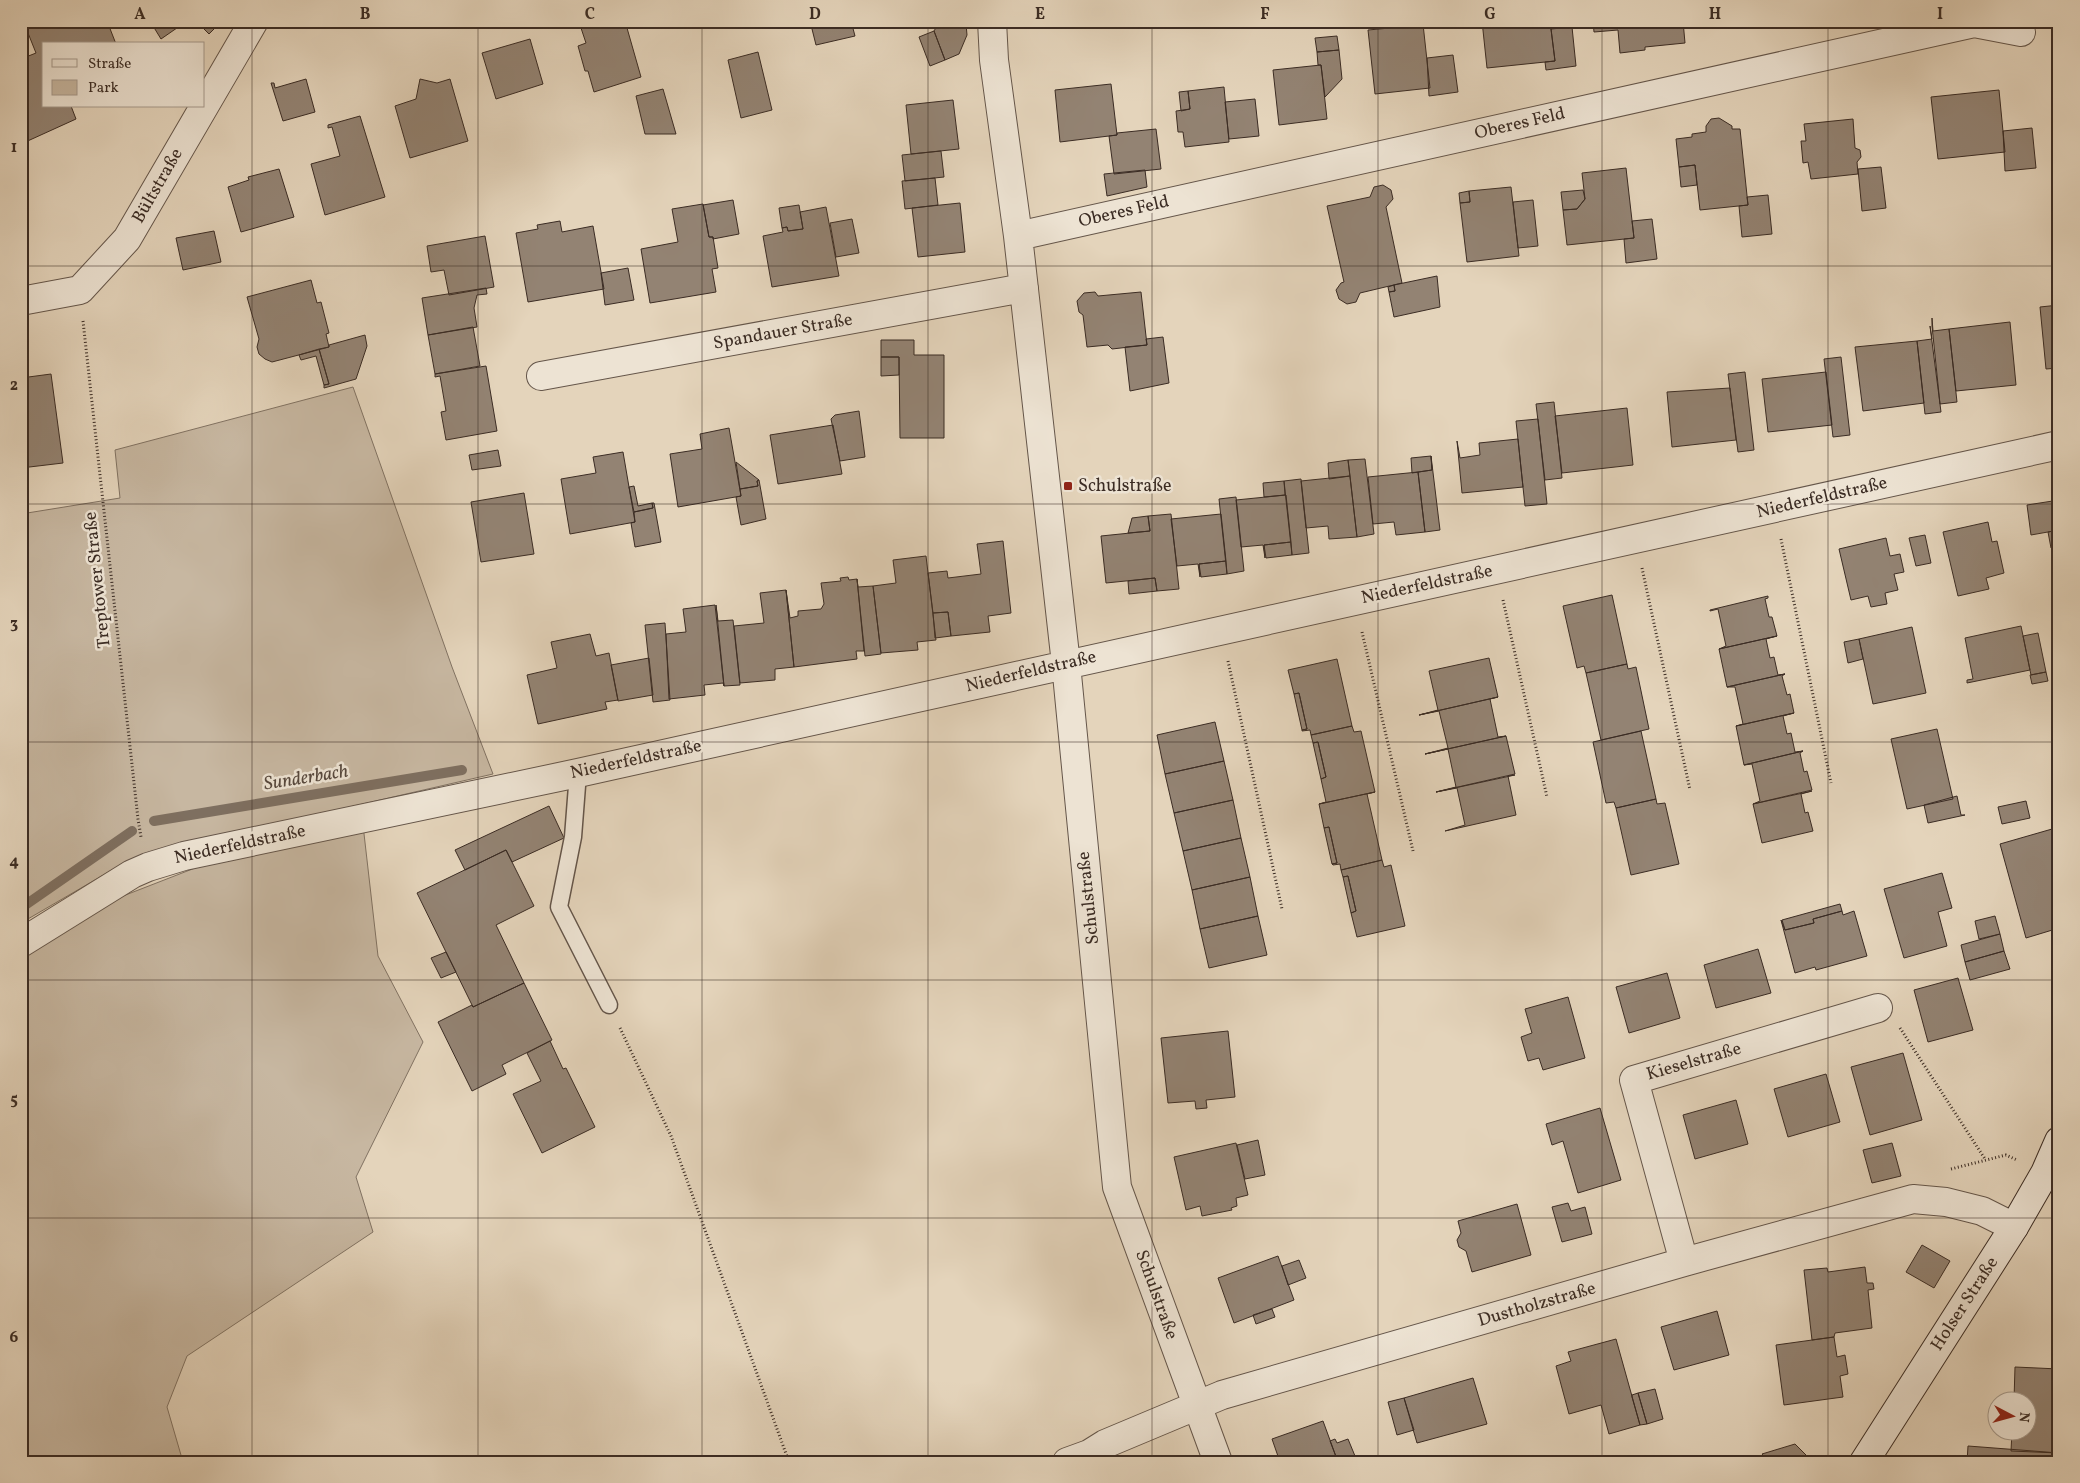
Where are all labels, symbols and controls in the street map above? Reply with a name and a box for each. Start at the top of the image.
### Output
text: A [134,4,146,26]
text: B [360,4,371,26]
text: C [585,4,595,26]
text: D [809,4,821,26]
text: E [1035,4,1045,26]
text: F [1260,4,1270,26]
text: G [1484,4,1496,26]
text: H [1709,4,1721,26]
text: I [1937,4,1943,26]
legend [42,42,205,108]
text: Straße [88,54,131,75]
text: Park [88,78,119,99]
street label: Oberes Feld [1472,101,1568,147]
text: 1 [11,137,17,159]
street label: Bültstraße [126,144,190,228]
street label: Oberes Feld [1076,189,1172,235]
street label: Spandauer Straße [711,307,855,357]
text: 2 [10,375,18,397]
street label: Niederfeldstraße [1754,471,1890,525]
place label: Schulstraße [1078,474,1172,499]
marker: Schulstraße [1062,480,1074,492]
street label: Treptower Straße [78,510,118,650]
street label: Niederfeldstraße [1359,559,1495,611]
text: 3 [10,613,18,635]
street label: Niederfeldstraße [963,645,1099,699]
street label: Niederfeldstraße [568,734,704,786]
water label: Sunderbach [262,759,350,797]
street label: Niederfeldstraße [172,819,308,871]
street label: Schulstraße [1072,850,1106,946]
text: 4 [9,851,19,873]
street label: Kieselstraße [1644,1037,1744,1087]
text: 5 [10,1089,18,1111]
street label: Schulstraße [1128,1247,1184,1343]
street label: Holser Straße [1925,1252,2005,1356]
street label: Dustholzstraße [1475,1276,1599,1334]
text: 6 [10,1327,19,1349]
north arrow [1988,1390,2038,1440]
text: N [2013,1411,2033,1423]

